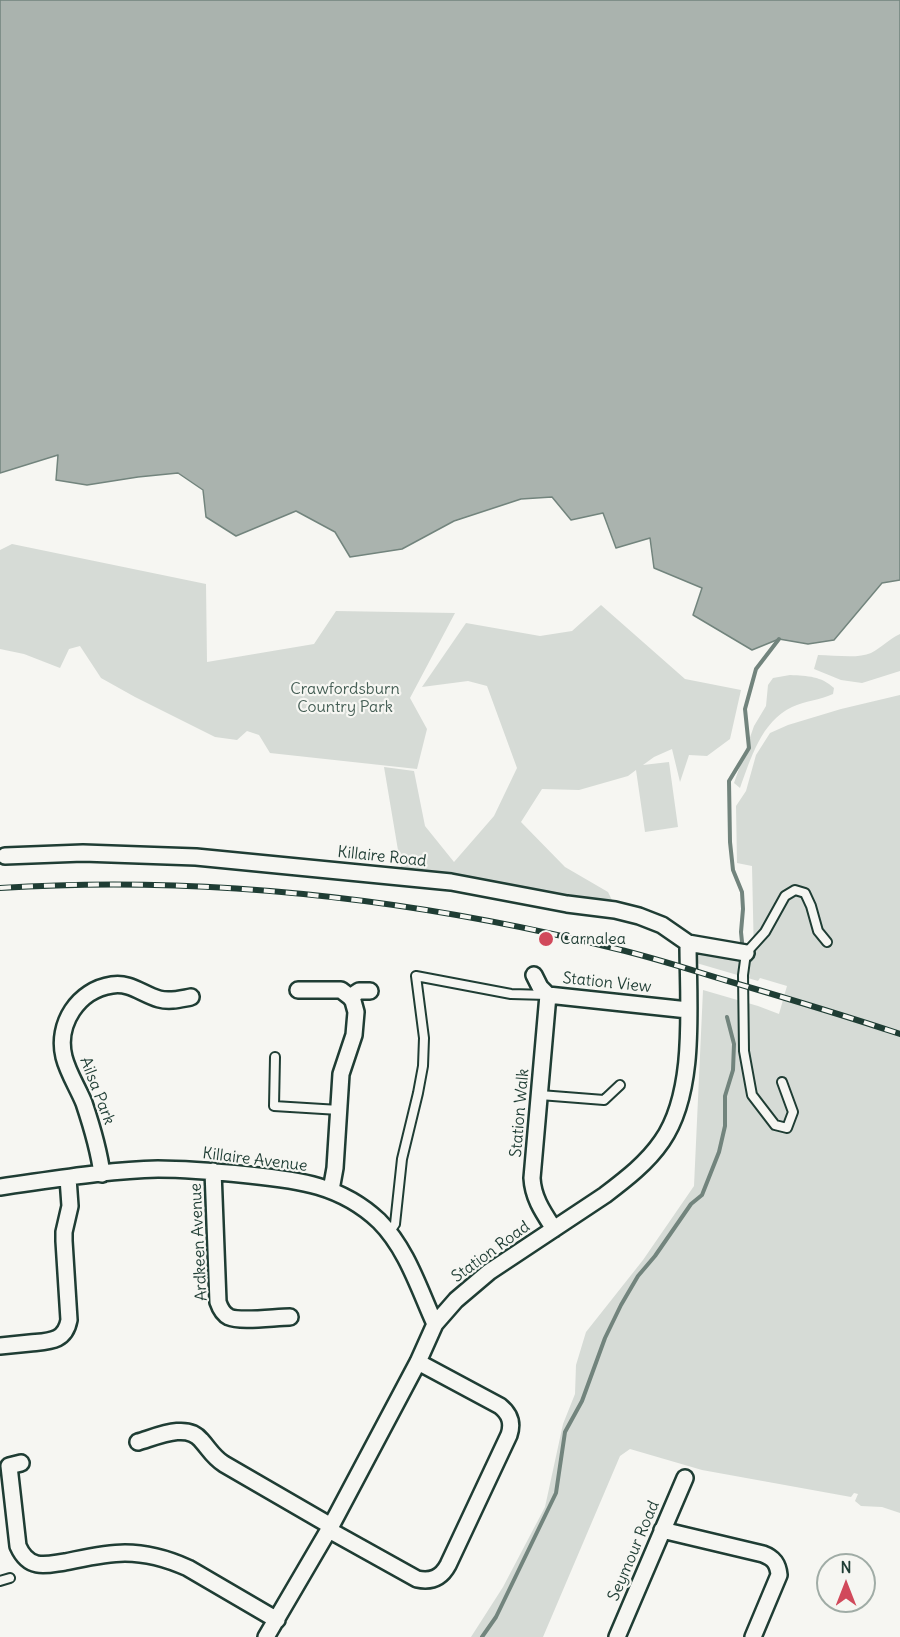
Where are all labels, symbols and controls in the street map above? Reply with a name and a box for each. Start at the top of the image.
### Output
park label: Crawfordsburn Country Park [290,679,400,717]
street label: Killaire Road [337,843,427,871]
place label: Carnalea [560,929,626,949]
marker: Carnalea [537,930,555,948]
street label: Station View [562,969,652,997]
street label: Ailsa Park [75,1055,119,1127]
street label: Station Walk [507,1068,533,1158]
street label: Killaire Avenue [201,1144,309,1176]
street label: Ardkeen Avenue [186,1183,212,1301]
street label: Station Road [448,1217,534,1287]
street label: Seymour Road [604,1498,664,1604]
north arrow [816,1553,876,1613]
text: N [840,1557,852,1577]

